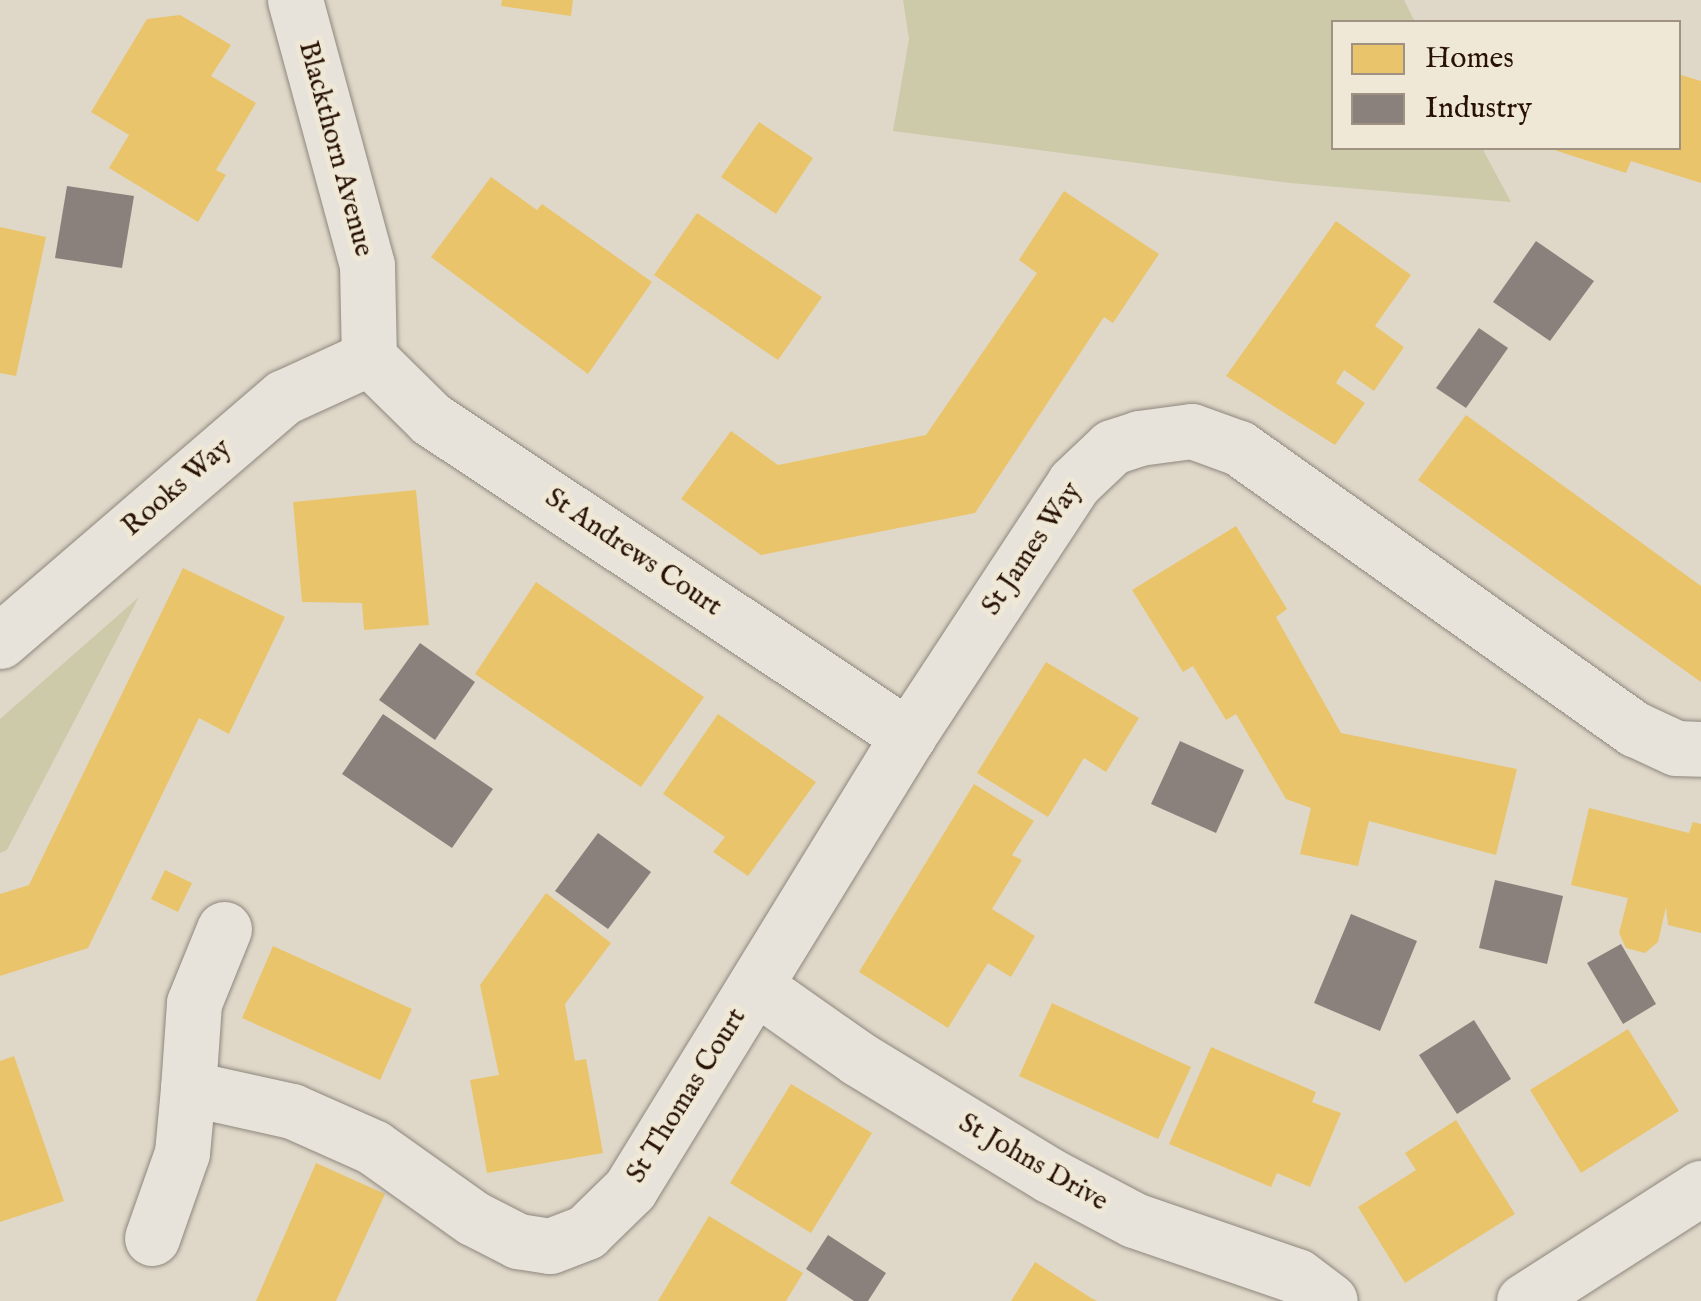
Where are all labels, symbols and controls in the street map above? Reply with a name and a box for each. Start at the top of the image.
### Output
legend [1331,20,1681,150]
street label: Blackthorn Avenue [290,38,380,260]
text: Homes [1425,40,1514,78]
text: Industry [1425,90,1532,128]
street label: Rooks Way [116,432,238,544]
street label: St James Way [975,476,1089,622]
street label: St Andrews Court [538,482,728,624]
street label: St Thomas Court [620,1002,754,1190]
street label: St Johns Drive [952,1107,1114,1219]

